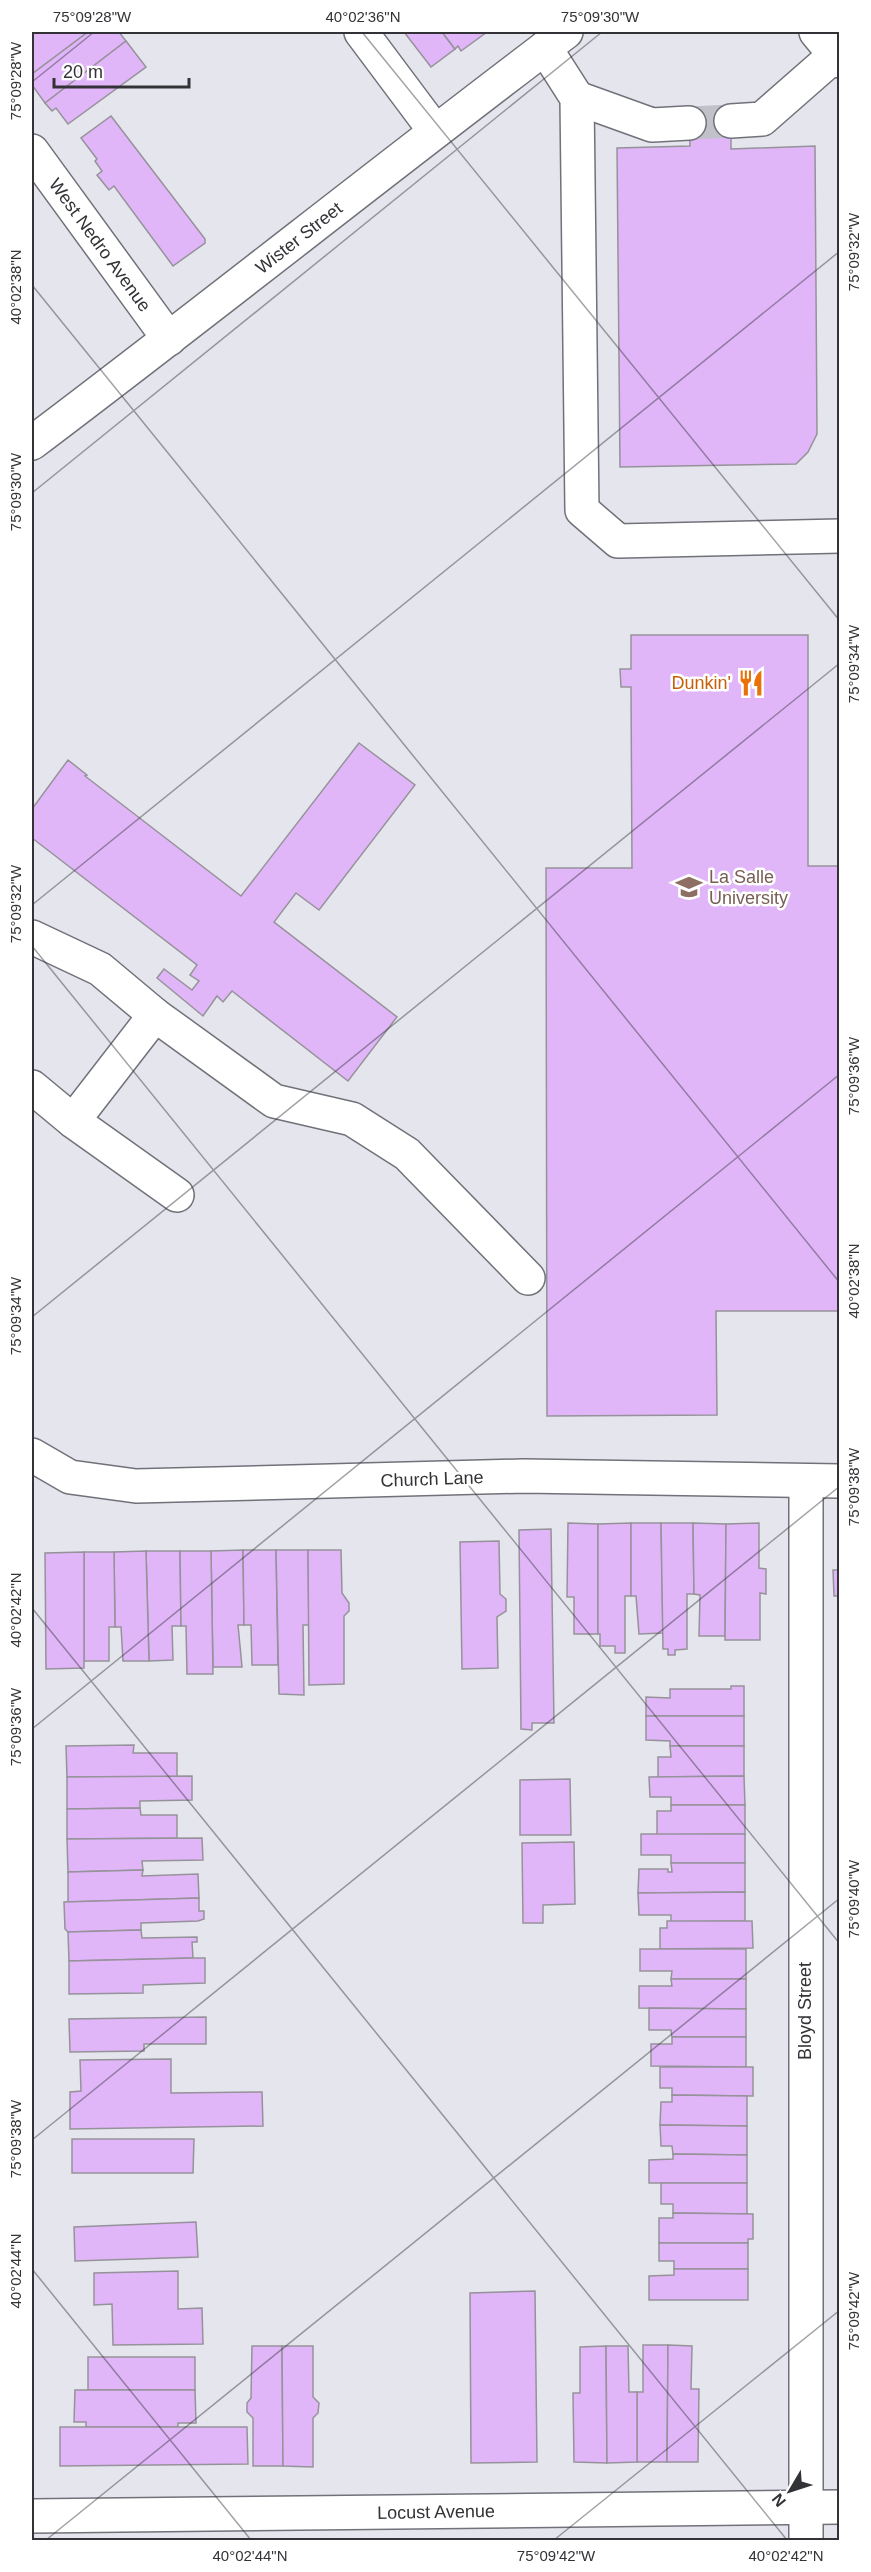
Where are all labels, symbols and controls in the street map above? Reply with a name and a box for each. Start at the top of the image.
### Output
text: 75°09'28"W [53,8,132,25]
text: 40°02'36"N [325,8,401,25]
text: 75°09'30"W [561,8,640,25]
text: 75°09'28"W [7,41,24,120]
scale bar [54,51,189,89]
text: 20 m [63,62,103,82]
street label: West Nedro Avenue [45,175,155,315]
street label: Wister Street [252,198,346,278]
text: 75°09'32"W [845,212,862,291]
text: 40°02'38"N [7,249,24,325]
text: 75°09'30"W [7,452,24,531]
text: 75°09'34"W [845,624,862,703]
restaurant icon: Dunkin' [736,668,766,698]
place label: Dunkin' [672,673,731,693]
text: 75°09'32"W [7,864,24,943]
place label: La Salle University [709,867,788,908]
school or university icon: La Salle University [674,872,704,902]
text: 75°09'36"W [845,1036,862,1115]
text: 40°02'38"N [845,1243,862,1319]
text: 75°09'34"W [7,1276,24,1355]
text: 75°09'38"W [845,1447,862,1526]
street label: Church Lane [380,1467,484,1491]
text: 40°02'42"N [7,1572,24,1648]
text: 75°09'36"W [7,1687,24,1766]
text: 75°09'40"W [845,1859,862,1938]
street label: Bloyd Street [795,1962,815,2060]
text: 75°09'38"W [7,2099,24,2178]
text: 40°02'44"N [7,2233,24,2309]
text: 75°09'42"W [845,2271,862,2350]
north arrow [760,2461,820,2521]
text: N [768,2490,789,2510]
street label: Locust Avenue [377,2501,495,2523]
text: 40°02'44"N [212,2547,288,2564]
text: 75°09'42"W [517,2547,596,2564]
text: 40°02'42"N [748,2547,824,2564]

